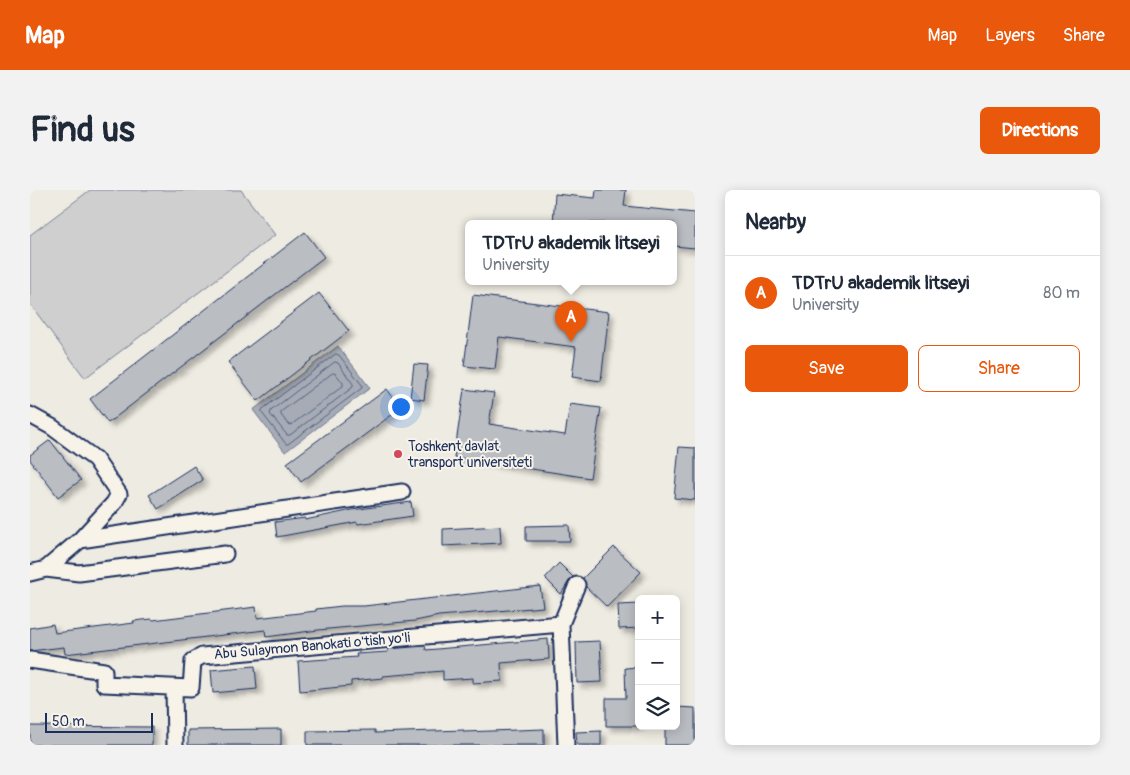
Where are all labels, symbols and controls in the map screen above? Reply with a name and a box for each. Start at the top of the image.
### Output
text: Map [25,21,65,50]
text: Map [928,24,957,47]
text: Layers [985,24,1035,47]
text: Share [1063,24,1105,47]
button: Directions [980,107,1100,154]
text: Find us [30,108,135,152]
text: Nearby [745,209,806,236]
popup [465,220,677,285]
text: TDTrU akademik litseyi [482,231,660,255]
text: University [482,255,549,275]
text: TDTrU akademik litseyi [792,271,969,295]
text: A [756,283,766,303]
text: 80 m [1043,283,1080,303]
text: University [792,295,859,315]
pin: A [555,301,587,342]
button: Save [745,345,908,392]
button: Share [918,345,1080,392]
your location [388,394,414,420]
place label: Toshkent davlat transport universiteti [407,438,532,471]
marker: Toshkent davlat transport universiteti [392,448,404,460]
map controls [635,595,680,730]
button: + [635,595,680,640]
street label: Abu Sulaymon Banokati o'tish yo'li [213,629,411,663]
button: − [635,640,680,685]
button: layers [635,685,680,730]
scale bar [45,710,152,733]
text: 50 m [52,713,85,730]

